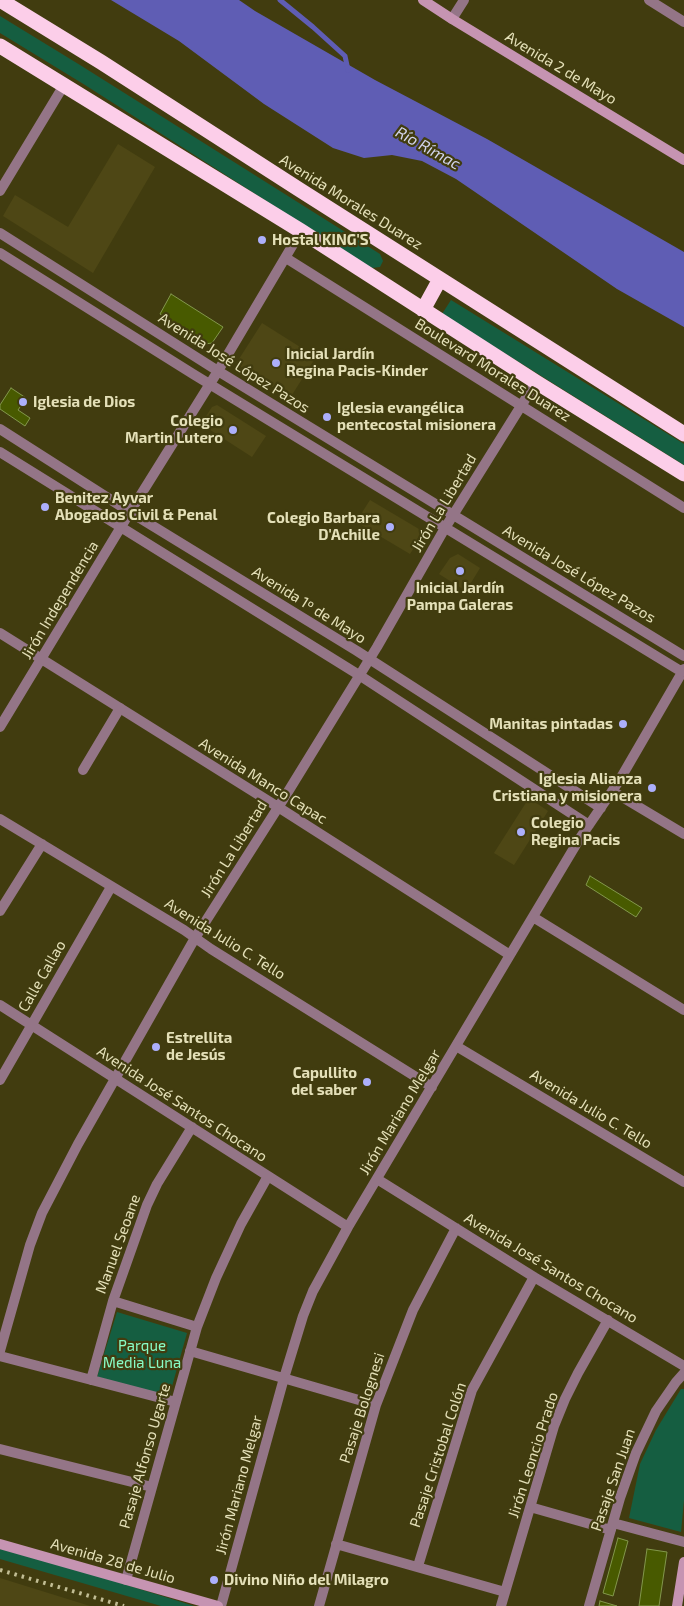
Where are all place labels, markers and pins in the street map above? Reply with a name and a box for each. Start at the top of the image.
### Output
place label: Hostal KING'S [272,231,368,249]
marker: Hostal KING'S [256,234,268,246]
place label: Inicial Jardín Regina Pacis-Kinder [286,345,428,380]
marker: Inicial Jardín Regina Pacis-Kinder [270,357,282,369]
place label: Iglesia de Dios [33,393,135,411]
marker: Iglesia de Dios [17,396,29,408]
place label: Iglesia evangélica pentecostal misionera [337,399,496,434]
marker: Iglesia evangélica pentecostal misionera [321,411,333,423]
place label: Colegio Martin Lutero [125,412,223,447]
marker: Colegio Martin Lutero [227,424,239,436]
place label: Benitez Ayvar Abogados Civil & Penal [55,489,217,524]
marker: Benitez Ayvar Abogados Civil & Penal [39,501,51,513]
place label: Colegio Barbara D'Achille [267,509,380,544]
marker: Colegio Barbara D'Achille [384,521,396,533]
marker: Inicial Jardín Pampa Galeras [454,565,466,577]
place label: Inicial Jardín Pampa Galeras [407,579,513,614]
place label: Manitas pintadas [489,715,613,733]
marker: Manitas pintadas [617,718,629,730]
place label: Iglesia Alianza Cristiana y misionera [493,770,642,805]
marker: Iglesia Alianza Cristiana y misionera [646,782,658,794]
place label: Colegio Regina Pacis [531,814,620,849]
marker: Colegio Regina Pacis [515,826,527,838]
place label: Estrellita de Jesús [166,1029,232,1064]
marker: Estrellita de Jesús [150,1041,162,1053]
place label: Capullito del saber [291,1064,357,1099]
marker: Capullito del saber [361,1076,373,1088]
place label: Divino Niño del Milagro [224,1571,389,1589]
marker: Divino Niño del Milagro [208,1574,220,1586]

